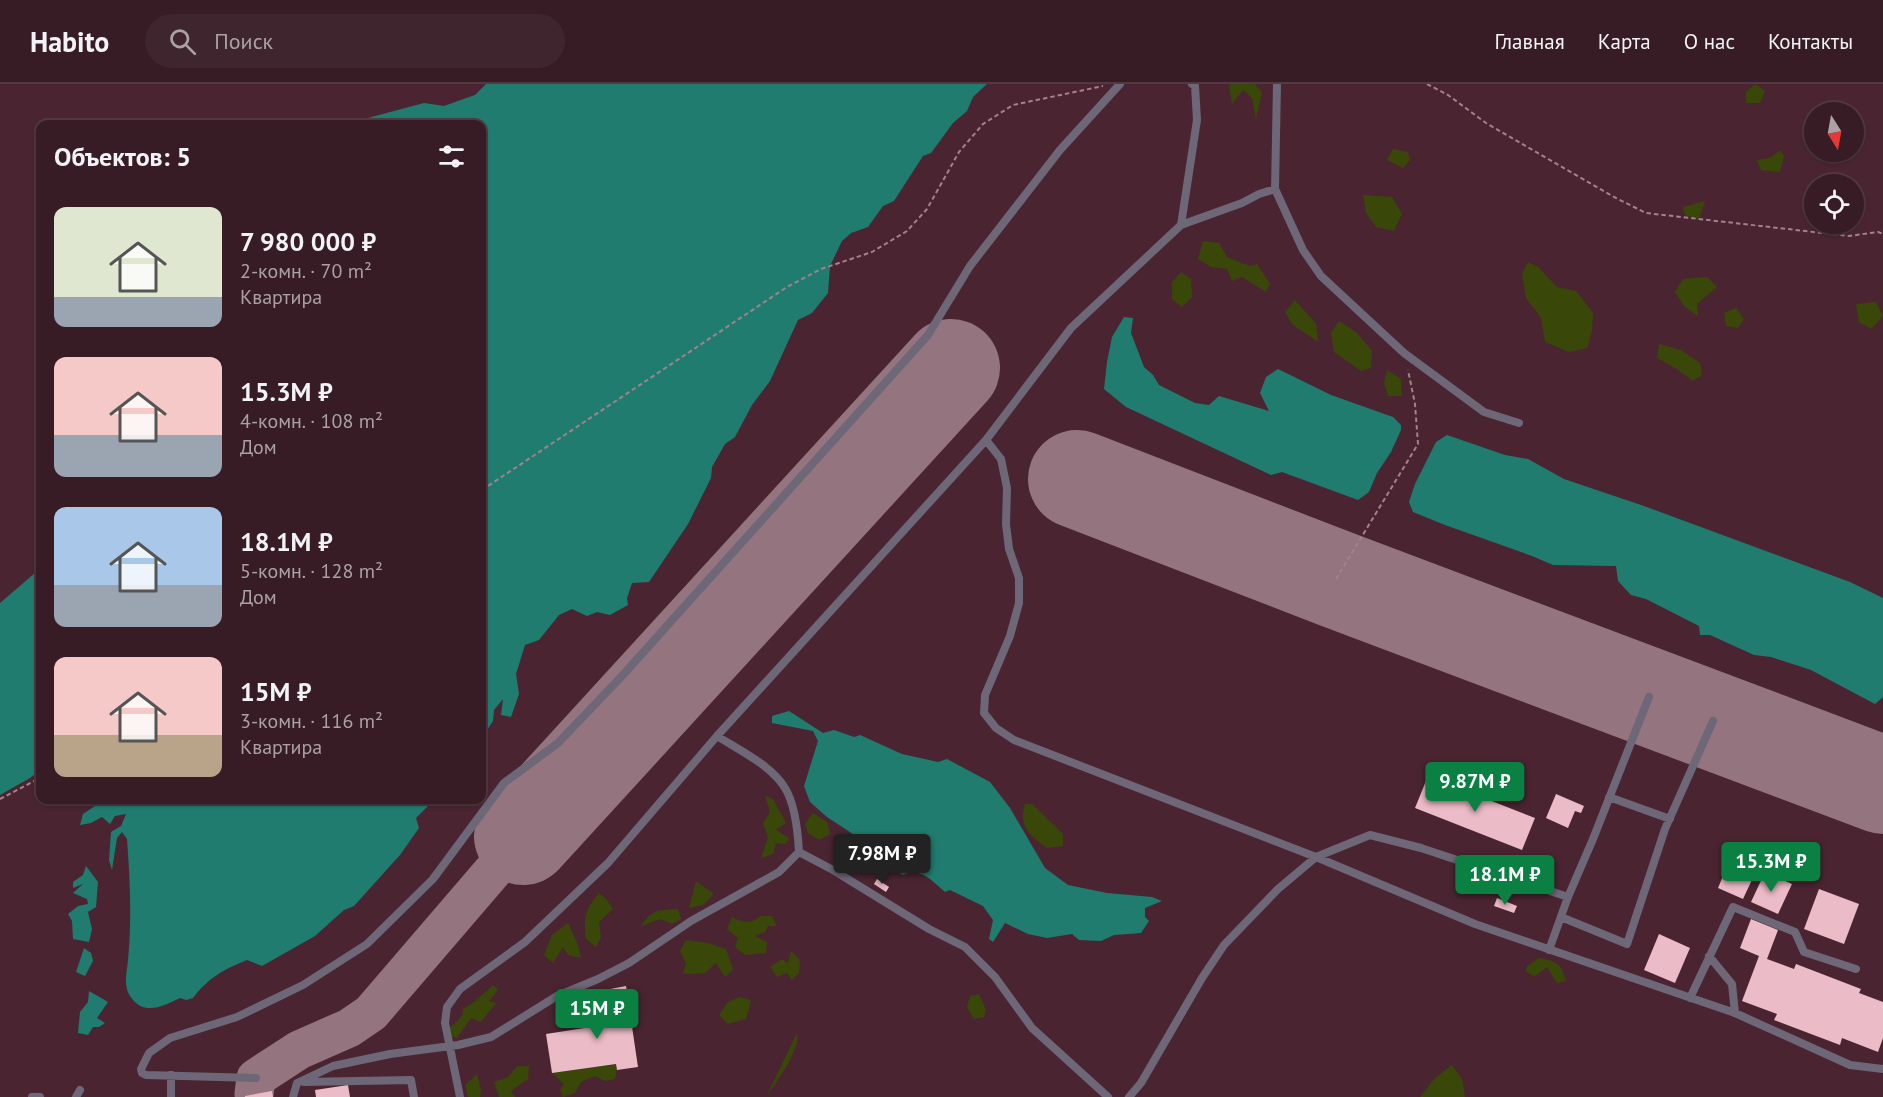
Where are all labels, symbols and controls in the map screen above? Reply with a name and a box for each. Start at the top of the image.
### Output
search box [145,14,565,68]
text: Habito [30,23,109,60]
icon: search [166,25,199,58]
text: Поиск [214,27,273,55]
text: Главная [1494,28,1565,55]
text: Карта [1598,28,1651,55]
text: О нас [1684,28,1735,55]
text: Контакты [1768,28,1853,55]
north arrow [1804,102,1864,162]
map controls [1804,102,1864,234]
text: Объектов: 5 [54,140,191,173]
icon: filters [435,140,468,173]
button: locate [1804,174,1864,234]
text: 7 980 000 ₽ [240,225,376,258]
icon: home [102,231,174,303]
text: 2-комн. · 70 m² [240,258,372,284]
text: Квартира [240,284,322,310]
text: 15.3M ₽ [240,375,333,408]
icon: home [102,381,174,453]
text: 4-комн. · 108 m² [240,408,383,434]
text: Дом [240,434,277,460]
text: 18.1M ₽ [240,525,333,558]
icon: home [102,531,174,603]
text: 5-комн. · 128 m² [240,558,383,584]
text: Дом [240,584,277,610]
text: 15M ₽ [240,675,312,708]
icon: home [102,681,174,753]
text: 3-комн. · 116 m² [240,708,383,734]
text: Квартира [240,734,322,760]
pin: 9.87M ₽ [1420,762,1530,813]
text: 9.87M ₽ [1439,768,1511,794]
pin: 7.98M ₽ [827,834,937,885]
text: 7.98M ₽ [848,840,916,866]
pin: 15.3M ₽ [1716,842,1826,893]
text: 15.3M ₽ [1735,848,1807,874]
pin: 18.1M ₽ [1450,855,1560,906]
text: 18.1M ₽ [1469,861,1541,887]
pin: 15M ₽ [555,989,639,1040]
text: 15M ₽ [569,995,625,1021]

